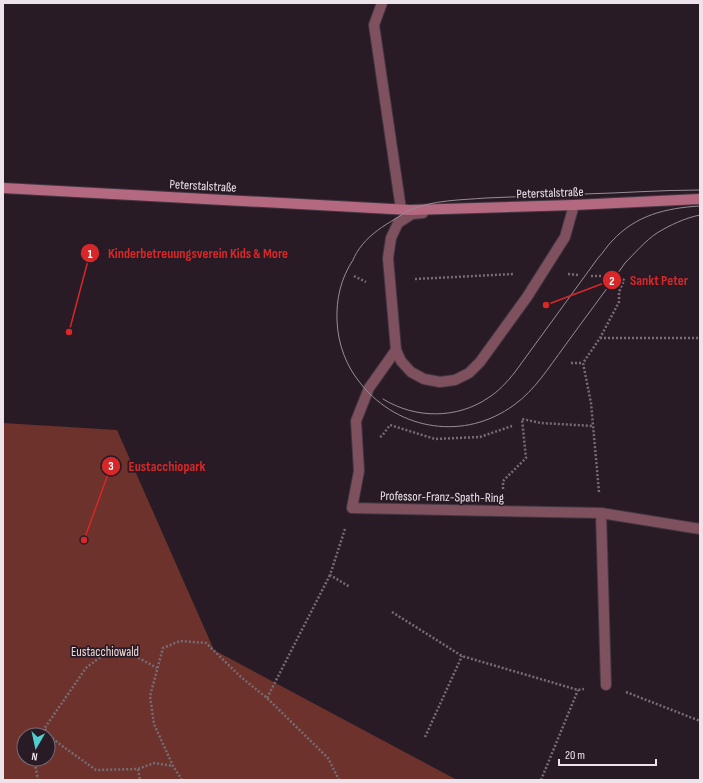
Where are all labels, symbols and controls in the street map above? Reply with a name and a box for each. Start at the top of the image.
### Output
street label: Peterstalstraße [169,176,237,196]
street label: Peterstalstraße [516,184,584,202]
callout: Kinderbetreuungsverein Kids & More [80,240,296,266]
text: Kinderbetreuungsverein Kids & More [108,245,288,262]
text: 1 [88,247,93,262]
callout: Sankt Peter [602,267,696,293]
text: Sankt Peter [630,272,689,289]
text: 2 [609,274,615,289]
callout: Eustacchiopark [101,453,214,479]
text: Eustacchiopark [129,458,206,475]
text: 3 [108,459,114,474]
street label: Professor-Franz-Spath-Ring [380,488,504,506]
park label: Eustacchiowald [71,644,139,660]
north arrow [16,727,56,767]
scale bar [559,741,656,767]
text: 20 m [565,748,585,763]
text: N [30,749,38,763]

